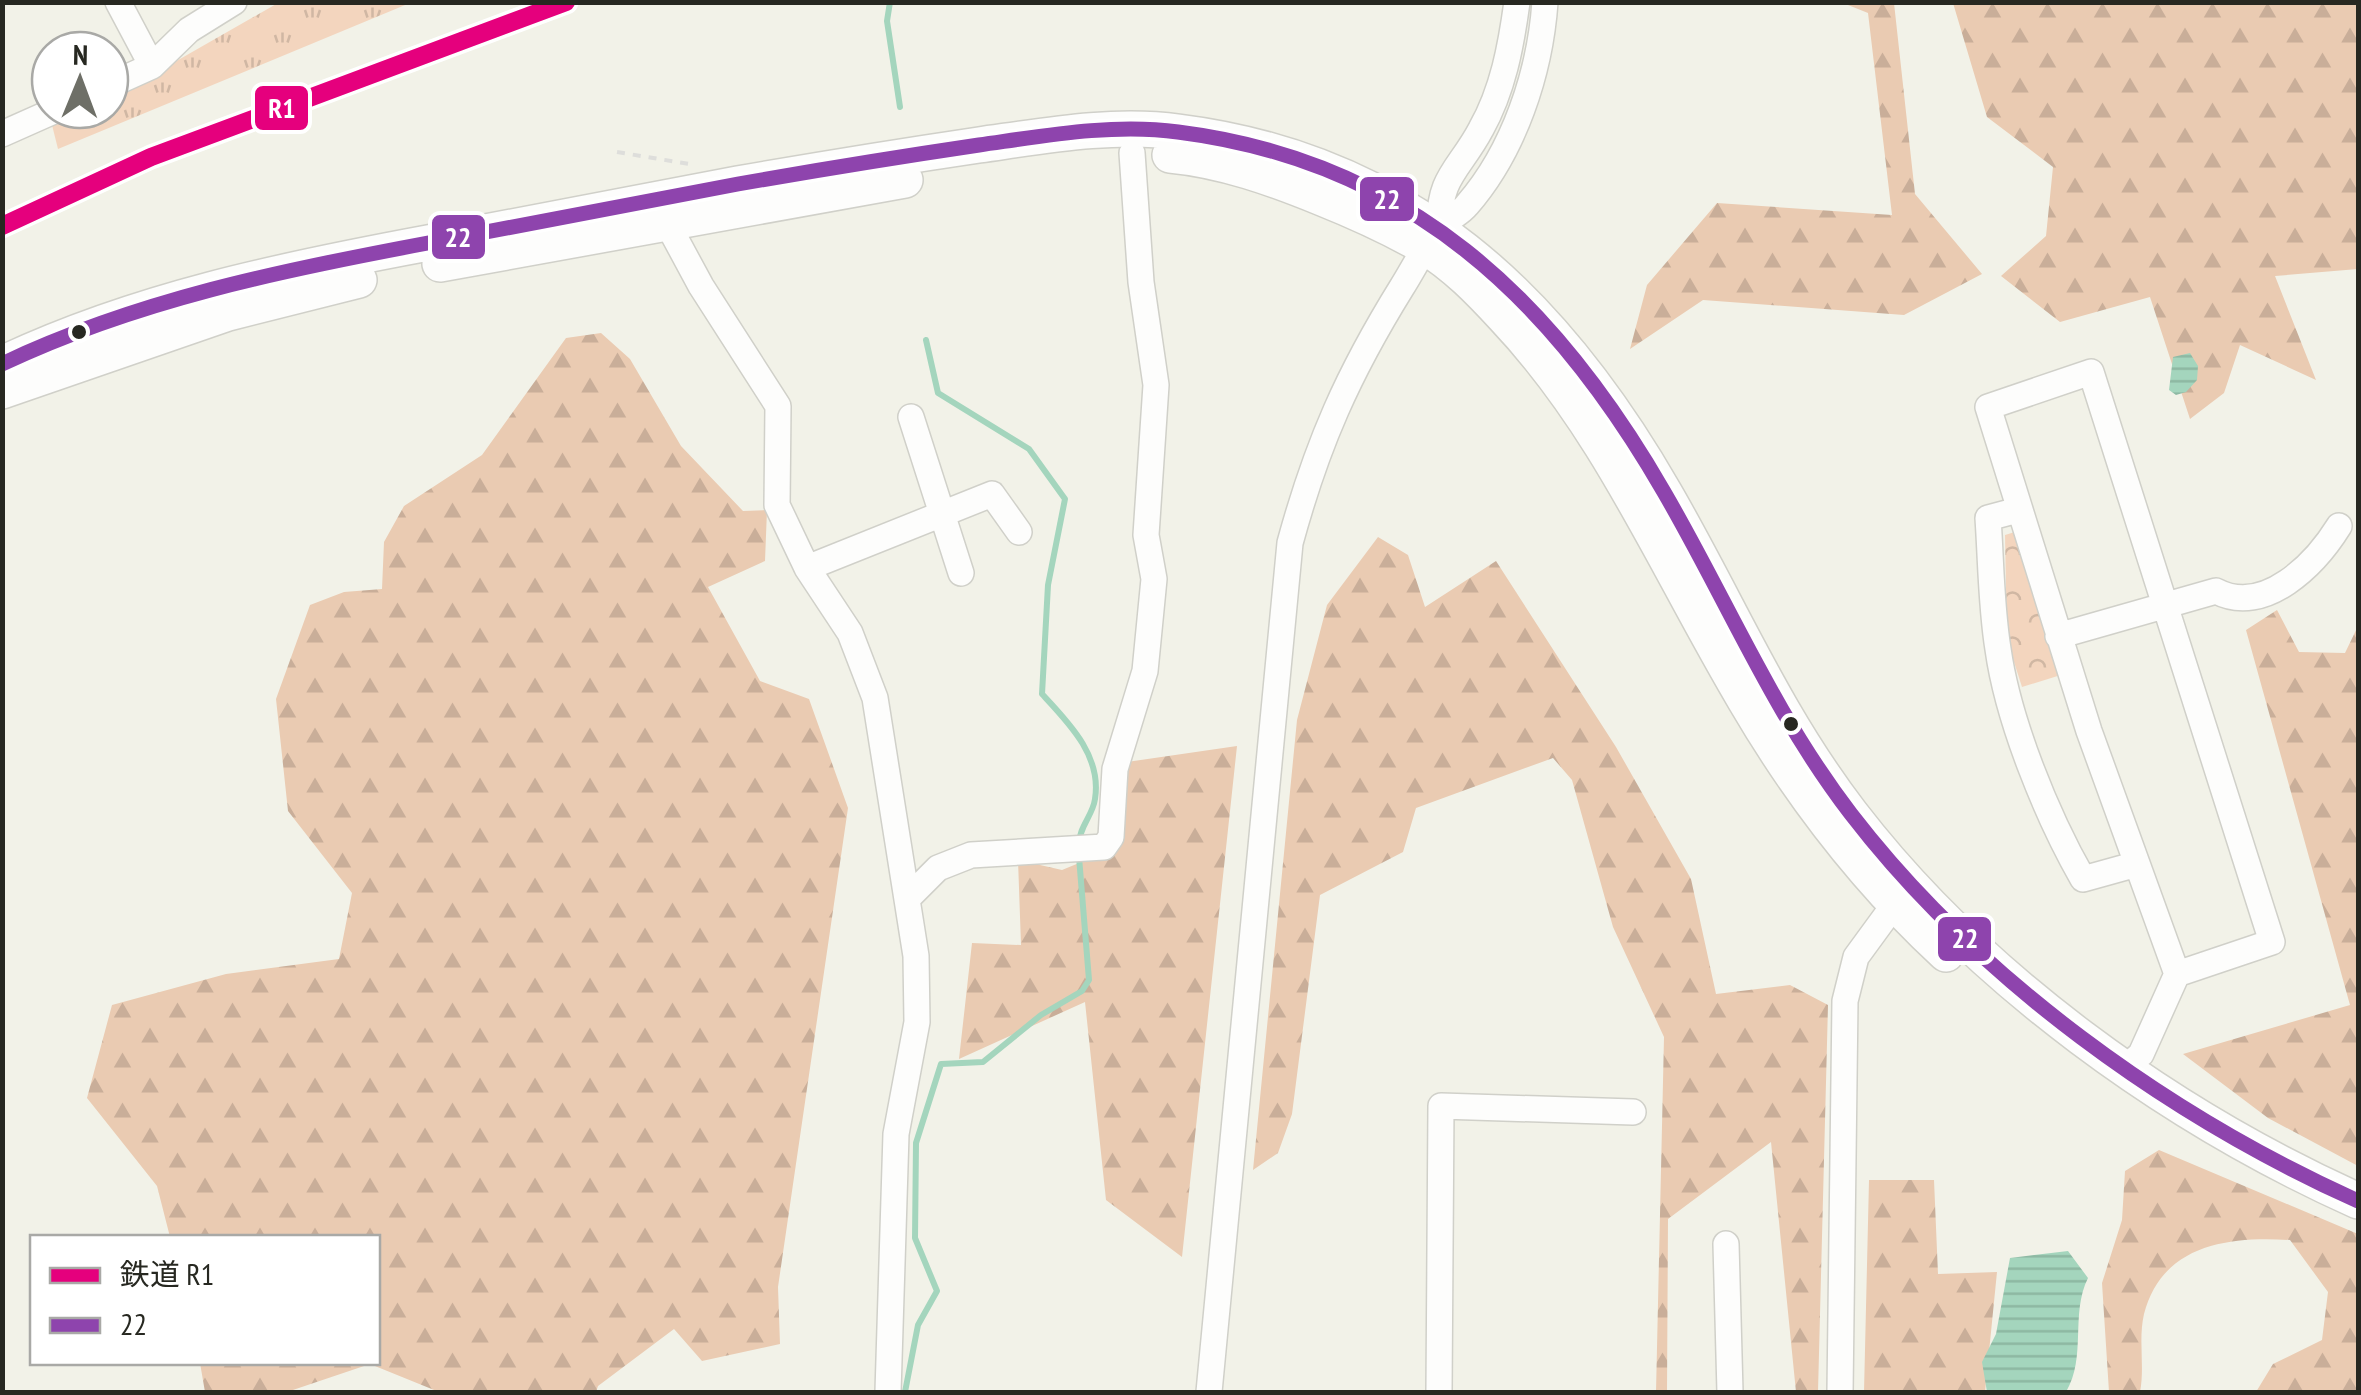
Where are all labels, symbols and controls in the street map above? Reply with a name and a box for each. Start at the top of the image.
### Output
north arrow [30,30,130,130]
text: N [73,36,88,73]
line badge: R1 [253,84,310,132]
text: R1 [268,89,296,126]
line badge: 22 [1358,175,1416,223]
text: 22 [1374,180,1400,217]
line badge: 22 [430,213,487,261]
text: 22 [445,218,471,255]
unlabelled marker [69,322,89,342]
unlabelled marker [1781,714,1801,734]
line badge: 22 [1936,915,1993,963]
text: 22 [1952,919,1978,956]
legend [30,1235,380,1365]
text: 鉄道 R1 [120,1254,214,1293]
text: 22 [120,1304,147,1343]

